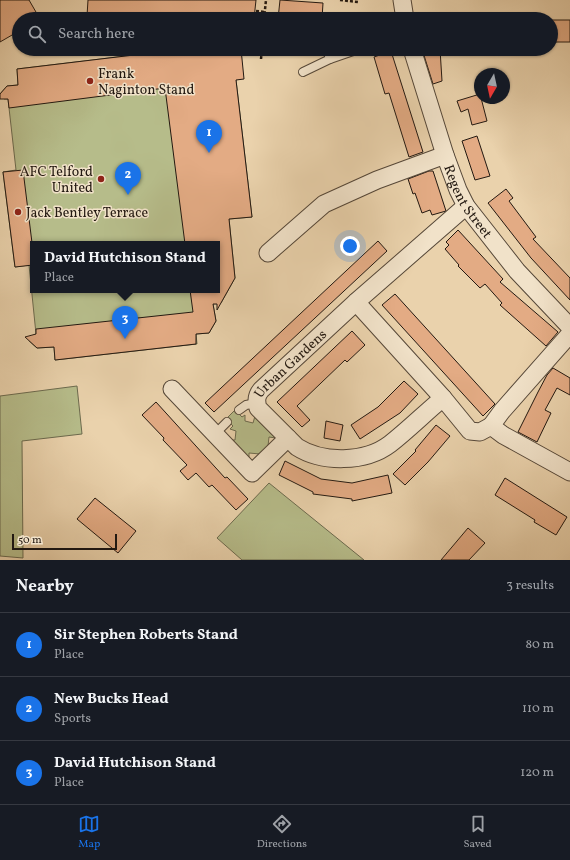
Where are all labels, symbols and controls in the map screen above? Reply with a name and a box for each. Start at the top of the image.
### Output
search box [12,12,558,56]
icon: search [26,23,48,45]
text: Search here [58,24,135,45]
place label: Frank Naginton Stand [98,65,194,100]
north arrow [474,68,510,104]
marker: Frank Naginton Stand [85,76,95,86]
pin: 1 [196,120,222,153]
pin: 2 [115,162,141,195]
street label: Regent Street [438,162,496,243]
place label: AFC Telford United [20,163,93,198]
marker: AFC Telford United [96,174,106,184]
place label: Jack Bentley Terrace [26,204,149,223]
marker: Jack Bentley Terrace [13,207,23,217]
your location [340,236,360,256]
popup [30,241,220,293]
text: David Hutchison Stand [44,248,206,269]
text: Place [44,269,74,287]
pin: 3 [112,306,138,339]
street label: Urban Gardens [250,326,332,402]
scale bar [12,532,117,551]
text: 50 m [18,533,42,548]
text: Nearby [16,575,74,598]
text: 3 results [506,577,554,595]
text: Sir Stephen Roberts Stand [54,625,238,646]
text: 1 [26,636,32,654]
text: 80 m [525,636,554,654]
text: Place [54,646,84,664]
text: New Bucks Head [54,689,169,710]
text: 2 [26,700,32,718]
text: 110 m [522,700,554,718]
text: Sports [54,710,91,728]
text: David Hutchison Stand [54,753,216,774]
text: 3 [26,764,32,782]
text: 120 m [520,764,554,782]
text: Place [54,774,84,792]
tab: Map [78,813,100,852]
tab: Directions [257,813,307,852]
tab: Saved [463,813,492,852]

